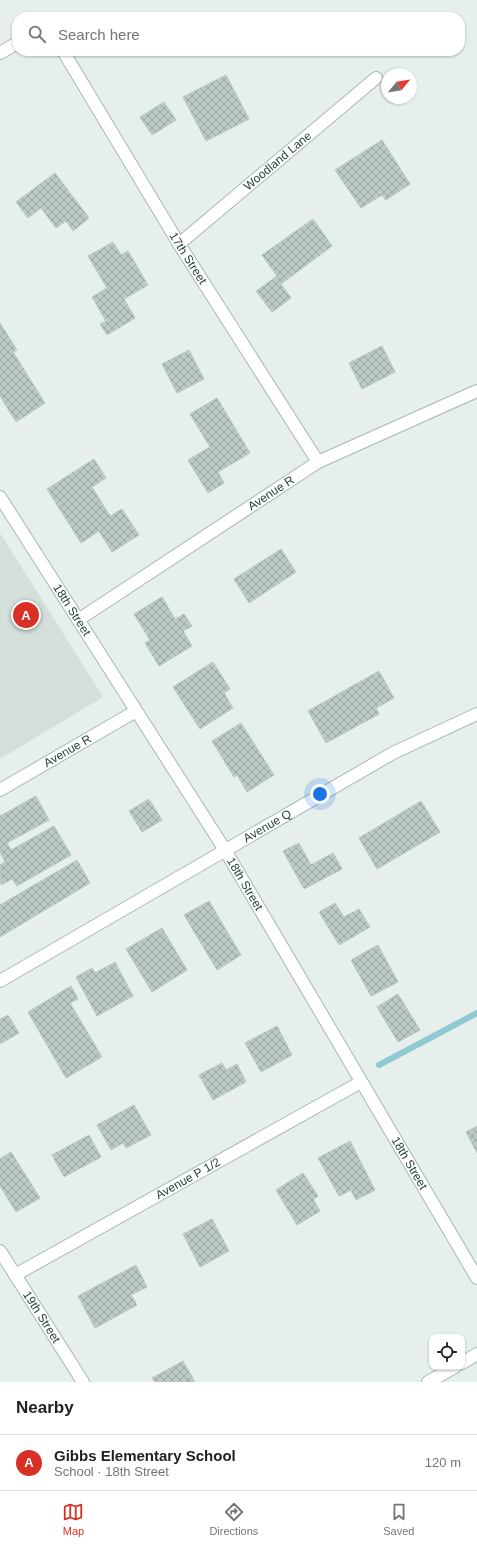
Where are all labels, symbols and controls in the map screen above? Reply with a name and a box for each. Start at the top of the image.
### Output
search box [12,12,465,56]
icon: search [26,23,48,45]
text: Search here [58,26,140,43]
north arrow [381,68,417,104]
street label: Woodland Lane [241,128,315,193]
street label: 17th Street [167,230,210,287]
street label: Avenue R [245,473,297,513]
street label: 18th Street [50,581,94,639]
pin: A [13,600,39,630]
street label: Avenue R [41,731,94,770]
your location [310,784,330,804]
street label: Avenue Q [241,807,294,845]
street label: 18th Street [224,855,266,913]
street label: 18th Street [388,1134,431,1193]
street label: Avenue P 1/2 [153,1155,223,1202]
street label: 19th Street [20,1288,64,1346]
map controls [429,1334,465,1370]
button: locate [429,1334,465,1370]
text: Nearby [16,1398,74,1417]
text: Gibbs Elementary School [54,1447,236,1464]
text: A [24,1455,34,1470]
text: 120 m [425,1455,461,1470]
text: School · 18th Street [54,1464,169,1479]
tab: Map [62,1501,84,1537]
tab: Directions [209,1501,258,1537]
tab: Saved [383,1501,414,1537]

